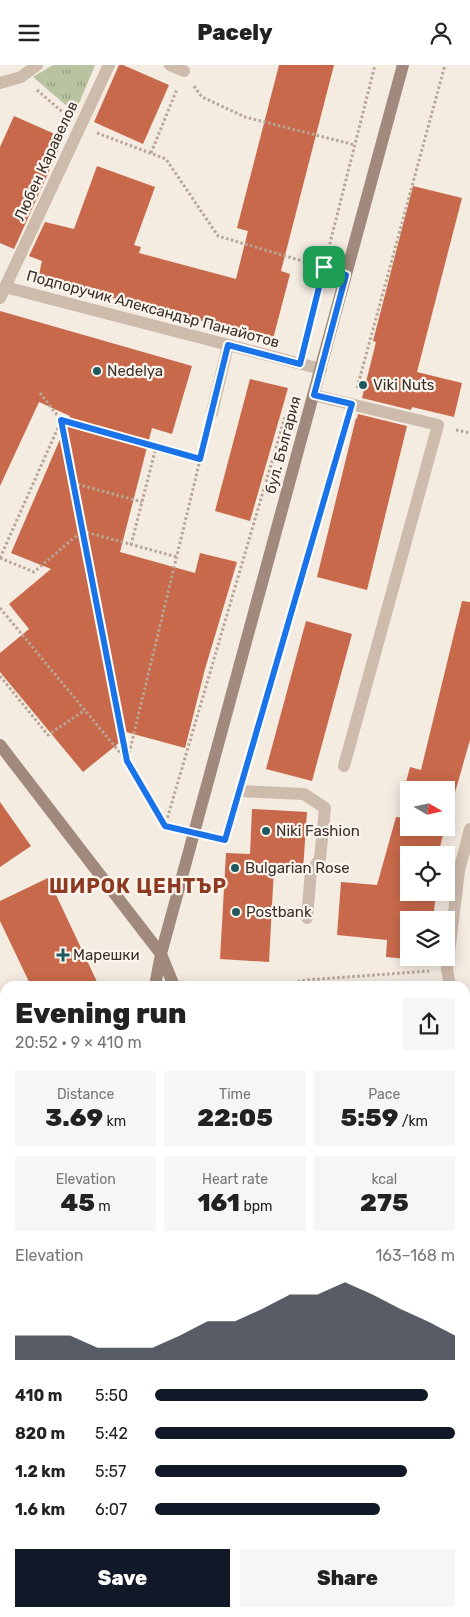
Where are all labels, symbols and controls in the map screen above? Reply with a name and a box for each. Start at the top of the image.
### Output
icon: menu [15,19,43,47]
text: Pacely [197,19,273,46]
icon: person [427,19,455,47]
street label: Любен Каравелов [10,98,82,224]
pin [303,246,345,288]
icon: arrive [310,253,338,281]
street label: Подпоручик Александър Панайотов [24,266,282,352]
place label: Nedelya [107,362,163,380]
marker: Nedelya [91,365,103,377]
place label: Viki Nuts [373,376,435,394]
marker: Viki Nuts [357,379,369,391]
street label: бул. България [261,394,305,496]
north arrow [400,781,455,836]
map controls [400,781,455,966]
place label: Niki Fashion [276,822,360,840]
marker: Niki Fashion [260,825,272,837]
button: locate [400,846,455,901]
place label: Bulgarian Rose [245,859,350,877]
marker: Bulgarian Rose [229,862,241,874]
district label: ШИРОК ЦЕНТЪР [49,874,227,898]
place label: Postbank [246,903,312,921]
marker: Postbank [230,906,242,918]
button: layers [400,911,455,966]
place label: Марешки [73,946,140,964]
marker: Марешки [57,949,69,961]
text: Evening run [15,997,186,1030]
button: share [403,998,455,1050]
text: 20:52 · 9 × 410 m [15,1033,142,1052]
text: Distance [57,1086,114,1103]
text: Time [219,1086,251,1103]
text: Pace [368,1086,400,1103]
text: 3.69 [45,1103,103,1132]
text: 22:05 [197,1103,273,1132]
text: 5:59 [341,1103,398,1132]
text: km [103,1113,126,1130]
text: /km [398,1113,428,1130]
text: Elevation [56,1171,116,1188]
text: Heart rate [202,1171,268,1188]
text: kcal [371,1171,397,1188]
text: 45 [61,1188,95,1217]
text: 161 [197,1188,240,1217]
text: 275 [360,1188,409,1217]
text: m [95,1198,111,1215]
text: bpm [240,1198,273,1215]
text: Elevation [15,1246,84,1265]
text: 163–168 m [375,1246,455,1265]
text: 410 m [15,1386,62,1405]
text: 5:50 [95,1386,128,1405]
text: 820 m [15,1424,65,1443]
text: 5:42 [95,1424,128,1443]
text: 1.2 km [15,1462,65,1481]
text: 5:57 [95,1462,126,1481]
text: 1.6 km [15,1500,65,1519]
text: 6:07 [95,1500,127,1519]
button: Save [15,1549,230,1607]
button: Share [240,1549,455,1607]

